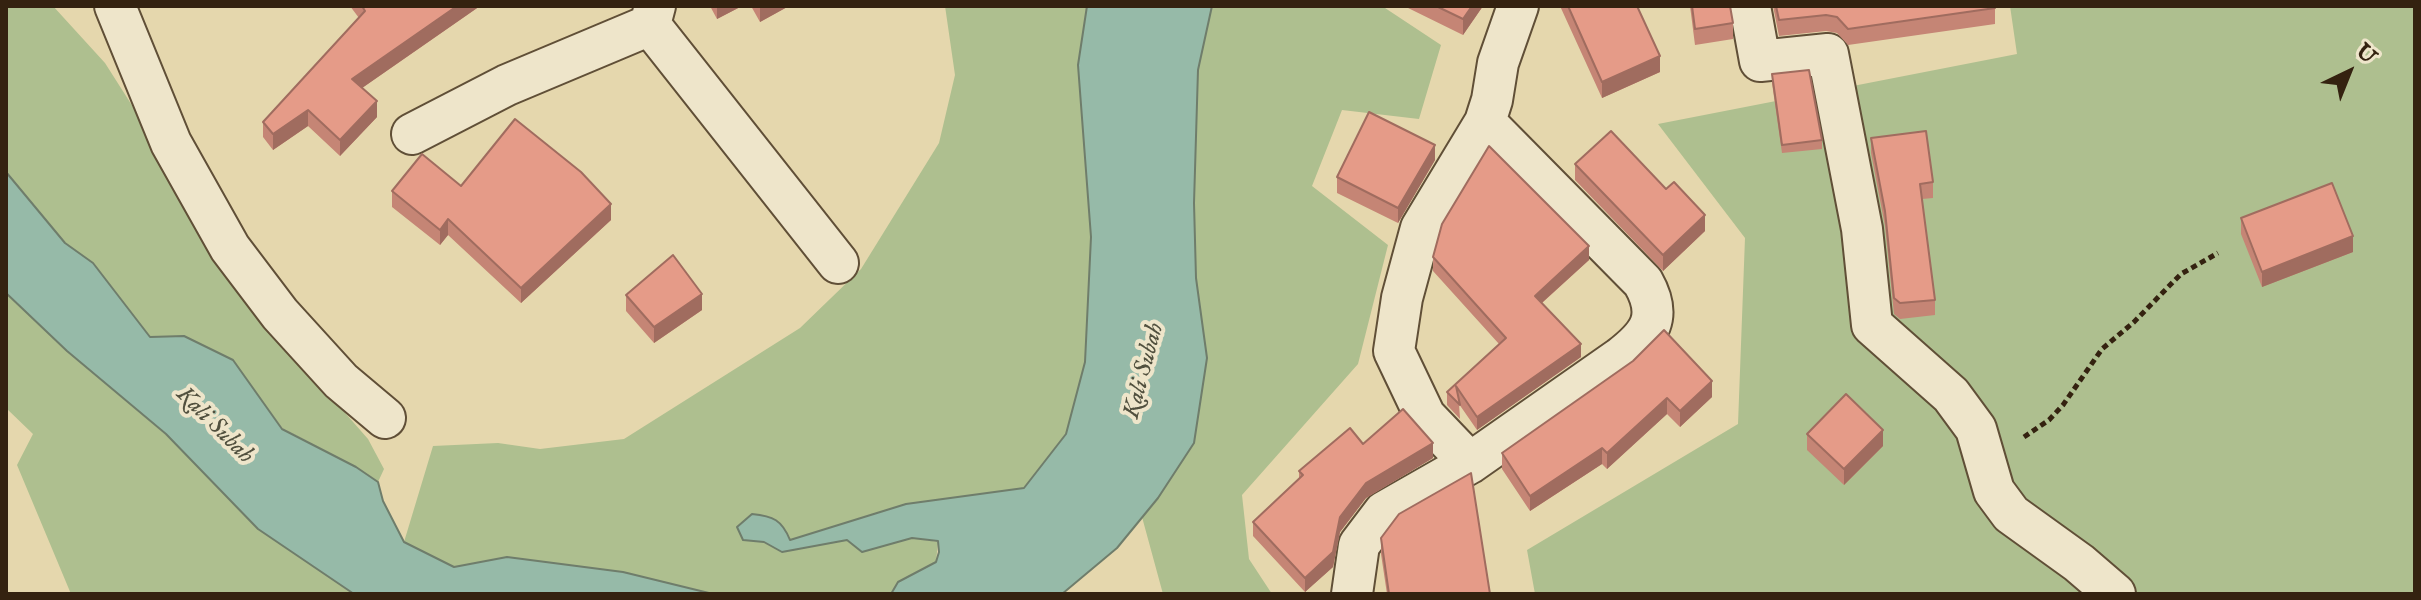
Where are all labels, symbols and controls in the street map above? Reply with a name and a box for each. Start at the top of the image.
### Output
north arrow [2309,32,2389,112]
text: U [2349,38,2382,71]
water label: Kali Subah [1118,320,1172,422]
water label: Kali Subah [169,381,259,471]

